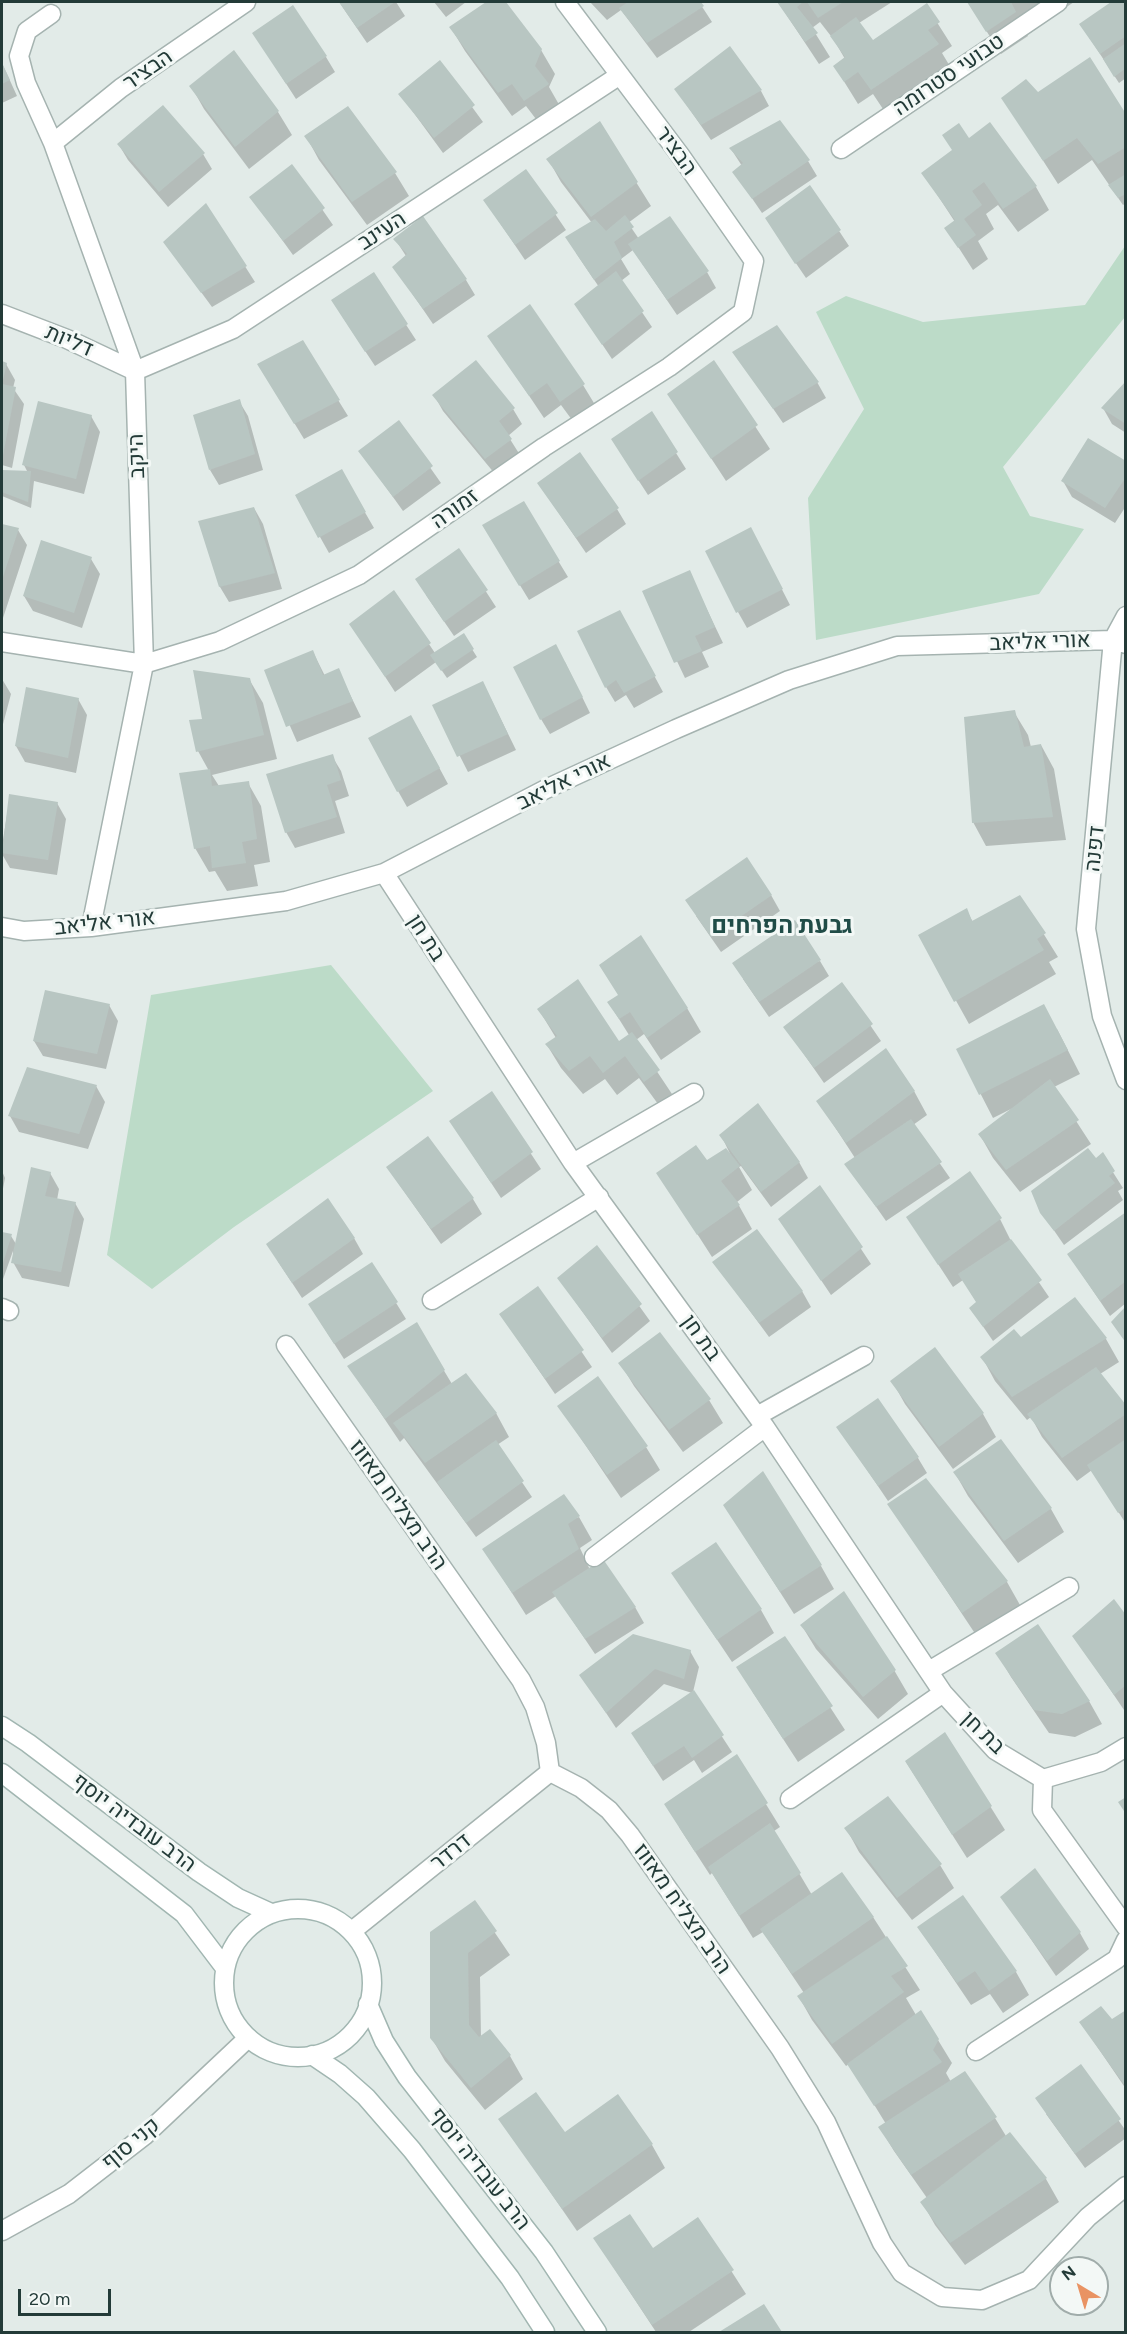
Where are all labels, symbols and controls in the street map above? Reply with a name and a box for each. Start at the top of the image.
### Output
street label: טבועי סטרומה [888,28,1010,122]
street label: הבציר [118,44,178,96]
street label: הבציר [649,121,703,181]
street label: העינב [353,206,411,256]
street label: דליות [41,319,97,363]
street label: היקב [123,433,151,479]
street label: זמורה [426,483,484,535]
street label: אורי אליאב [989,627,1091,657]
street label: אורי אליאב [513,748,615,816]
street label: דפנה [1079,825,1111,873]
street label: אורי אליאב [53,905,157,941]
street label: בת חן [401,910,451,966]
district label: גבעת הפרחים [711,912,853,940]
street label: בת חן [675,1310,727,1366]
street label: הרב מצליח מאזוז [343,1435,453,1575]
street label: בת חן [956,1706,1010,1760]
street label: הרב עובדיה יוסף [67,1768,201,1878]
street label: דרדר [425,1828,477,1876]
street label: הרב מצליח מאזוז [627,1839,737,1979]
street label: הרב עובדיה יוסף [424,2102,536,2236]
street label: קני סוף [97,2112,165,2176]
north arrow [1049,2256,1109,2316]
text: N [1058,2262,1080,2284]
scale bar [21,2277,114,2315]
text: 20 m [29,2288,70,2310]

